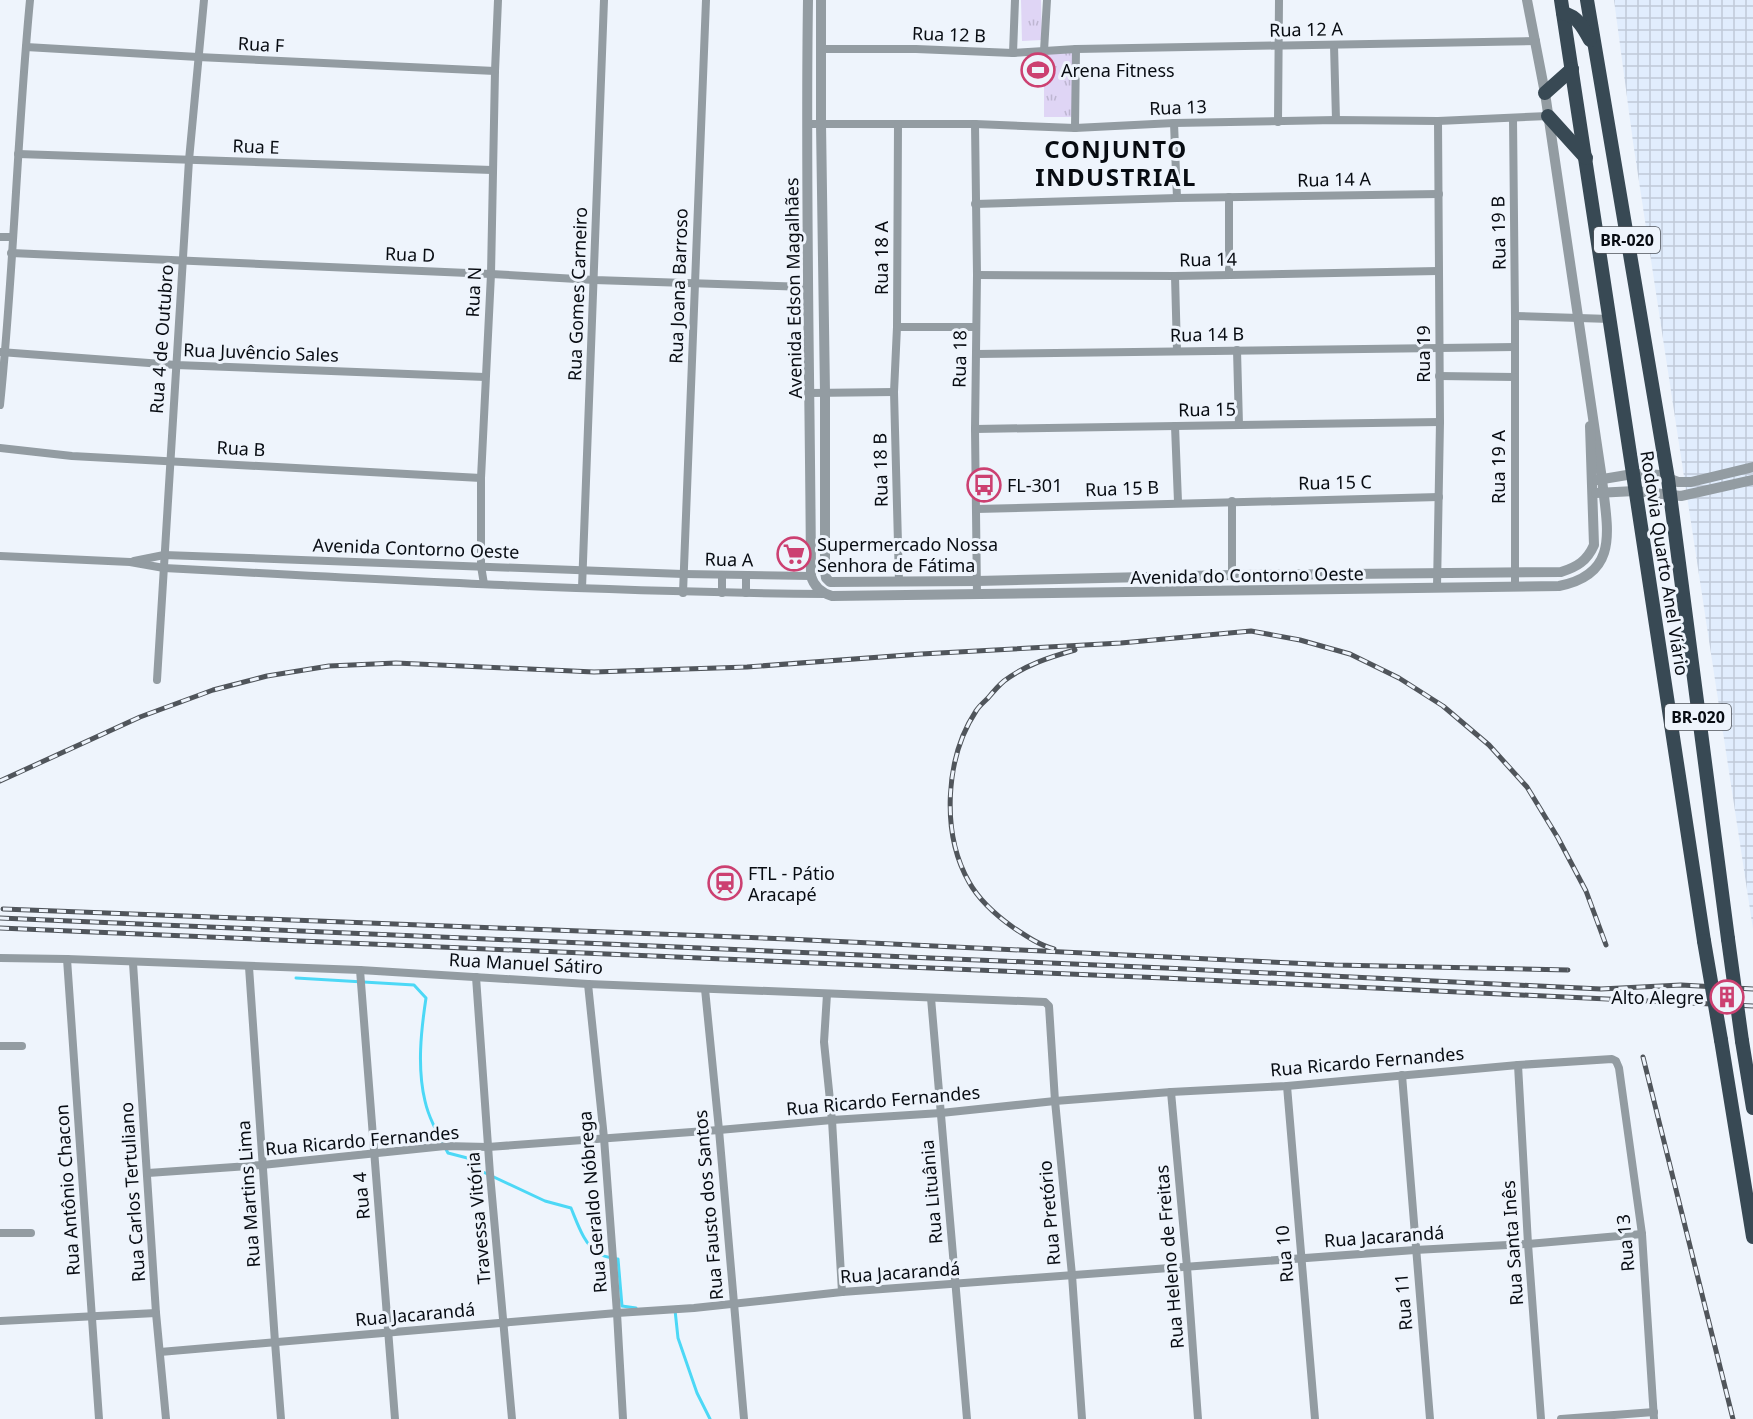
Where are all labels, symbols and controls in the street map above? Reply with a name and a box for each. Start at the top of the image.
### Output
street label: Rua 12 A [1269,16,1344,42]
street label: Rua 12 B [912,21,986,47]
street label: Rua F [237,31,285,57]
sports icon: Arena Fitness [1020,52,1056,88]
place label: Arena Fitness [1061,58,1175,82]
street label: Rua 13 [1149,94,1207,120]
district label: CONJUNTO INDUSTRIAL [1035,132,1197,193]
street label: Rua E [232,133,280,159]
street label: Rua 14 A [1297,166,1372,192]
street label: Avenida Edson Magalhães [779,177,807,399]
street label: Rua 19 B [1485,196,1511,270]
street label: Rua Gomes Carneiro [562,207,592,381]
street label: Rua Joana Barroso [663,208,693,364]
street label: Rua 18 A [869,221,893,295]
road number: BR-020 [1594,227,1660,253]
street label: Rua D [384,241,436,267]
street label: Rua 14 [1179,246,1237,272]
street label: Rua 4 de Outubro [144,263,178,415]
street label: Rua N [460,266,486,318]
street label: Rua 14 B [1170,321,1244,347]
street label: Rua 19 [1411,325,1435,383]
street label: Rua 18 [946,330,972,388]
street label: Rua Juvêncio Sales [183,337,339,367]
street label: Rua 15 [1178,396,1236,422]
street label: Rua 19 A [1486,430,1510,504]
street label: Rua 18 B [867,433,893,507]
street label: Rua B [216,435,266,461]
street label: Rodovia Quarto Anel Viário [1635,449,1695,677]
bus stop icon: FL-301 [966,467,1002,503]
street label: Rua 15 C [1298,469,1372,495]
place label: FL-301 [1007,473,1062,497]
street label: Rua 15 B [1085,475,1159,501]
street label: Avenida Contorno Oeste [312,532,520,564]
place label: Supermercado Nossa Senhora de Fátima [817,532,998,577]
supermarket icon: Supermercado Nossa Senhora de Fátima [776,536,812,572]
street label: Rua A [704,547,754,571]
street label: Avenida do Contorno Oeste [1130,561,1364,589]
road number: BR-020 [1665,704,1731,730]
place label: FTL - Pátio Aracapé [748,861,835,906]
station icon: FTL - Pátio Aracapé [707,865,743,901]
street label: Rua Manuel Sátiro [448,947,604,979]
building icon: Alto Alegre [1709,979,1745,1015]
place label: Alto Alegre [1611,985,1704,1009]
street label: Rua Ricardo Fernandes [1269,1041,1465,1081]
street label: Rua Ricardo Fernandes [785,1080,981,1120]
street label: Rua Carlos Tertuliano [114,1101,150,1283]
street label: Rua Antônio Chacon [49,1104,85,1276]
street label: Rua Fausto dos Santos [688,1109,728,1301]
street label: Rua Geraldo Nóbrega [572,1110,612,1294]
street label: Rua Martins Lima [231,1120,265,1268]
street label: Rua Ricardo Fernandes [264,1120,460,1160]
street label: Rua Lituânia [914,1139,948,1245]
street label: Travessa Vitória [460,1151,496,1285]
street label: Rua Pretório [1032,1159,1066,1267]
street label: Rua Heleno de Freitas [1149,1164,1189,1350]
street label: Rua 4 [347,1171,375,1221]
street label: Rua Santa Inês [1496,1180,1528,1306]
street label: Rua 13 [1611,1213,1639,1273]
street label: Rua Jacarandá [1323,1220,1445,1252]
street label: Rua 10 [1270,1224,1298,1284]
street label: Rua Jacarandá [839,1256,961,1288]
street label: Rua 11 [1389,1272,1417,1332]
street label: Rua Jacarandá [354,1297,476,1331]

